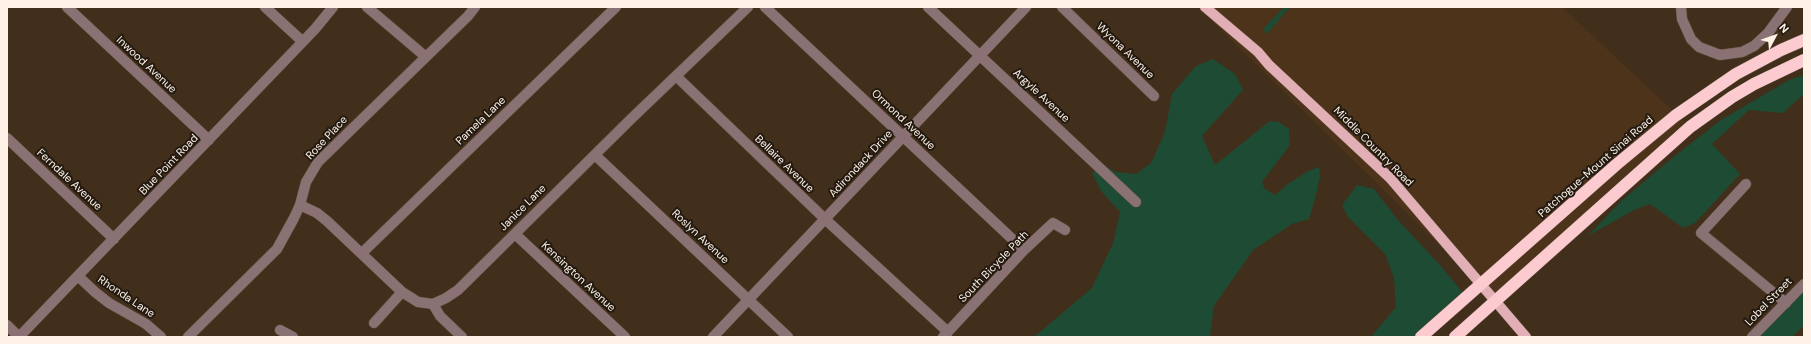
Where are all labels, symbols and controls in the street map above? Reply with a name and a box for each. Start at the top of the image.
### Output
north arrow [1755,16,1795,56]
street label: Wyona Avenue [1093,20,1157,82]
text: N [1776,21,1792,36]
street label: Inwood Avenue [113,34,179,96]
street label: Argyle Avenue [1010,66,1072,126]
street label: Ormond Avenue [868,87,938,153]
street label: Pamela Lane [453,94,509,148]
street label: Middle Country Road [1330,104,1416,190]
street label: Rose Place [303,113,351,163]
street label: Patchogue-Mount Sinai Road [1536,114,1656,220]
street label: Adirondack Drive [827,128,895,200]
street label: Blue Point Road [137,132,201,198]
street label: Bellaire Avenue [752,133,816,195]
street label: Ferndale Avenue [34,146,104,214]
street label: Janice Lane [497,182,549,234]
street label: Roslyn Avenue [669,207,731,267]
street label: South Bicycle Path [956,228,1032,306]
street label: Kensington Avenue [538,239,618,315]
street label: Rhonda Lane [95,273,157,321]
street label: Lobel Street [1743,275,1795,329]

